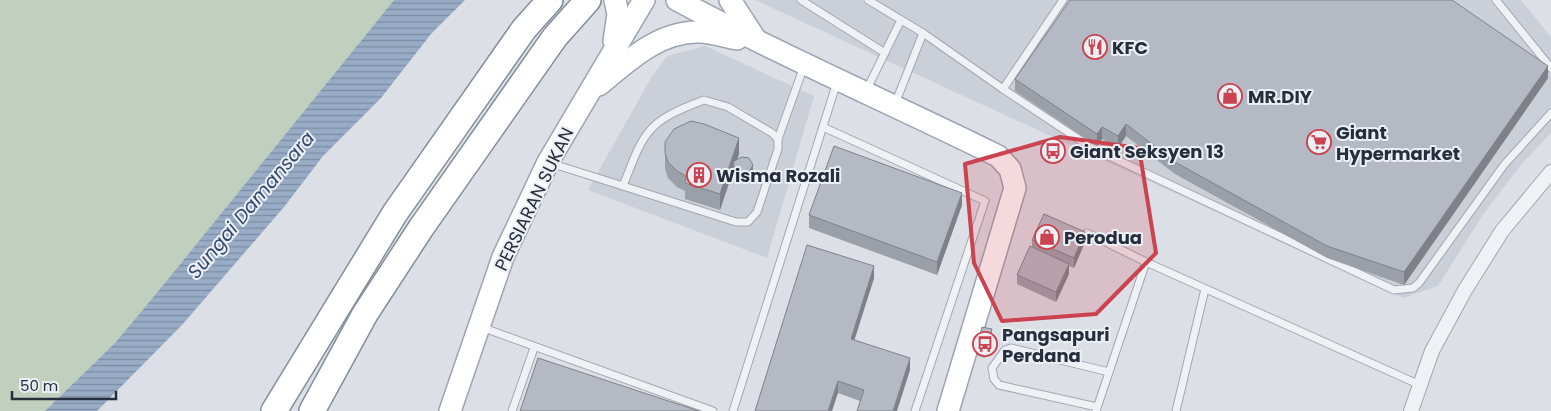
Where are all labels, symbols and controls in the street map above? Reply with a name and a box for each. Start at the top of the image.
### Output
restaurant icon: KFC [1082,34,1108,60]
place label: KFC [1112,35,1148,60]
shop icon: MR.DIY [1217,83,1243,109]
place label: MR.DIY [1248,84,1312,109]
place label: Giant Hypermarket [1336,120,1460,166]
street label: PERSIARAN SUKAN [488,123,580,275]
water label: Sungai Damansara [181,125,321,285]
supermarket icon: Giant Hypermarket [1306,129,1332,155]
bus stop icon: Giant Seksyen 13 [1040,138,1066,164]
place label: Giant Seksyen 13 [1070,139,1224,164]
building icon: Wisma Rozali [686,162,712,188]
place label: Wisma Rozali [716,163,840,188]
shop icon: Perodua [1034,224,1060,250]
place label: Perodua [1064,225,1142,250]
place label: Pangsapuri Perdana [1002,322,1109,368]
bus stop icon: Pangsapuri Perdana [972,331,998,357]
scale bar [12,368,116,400]
text: 50 m [20,375,58,396]

